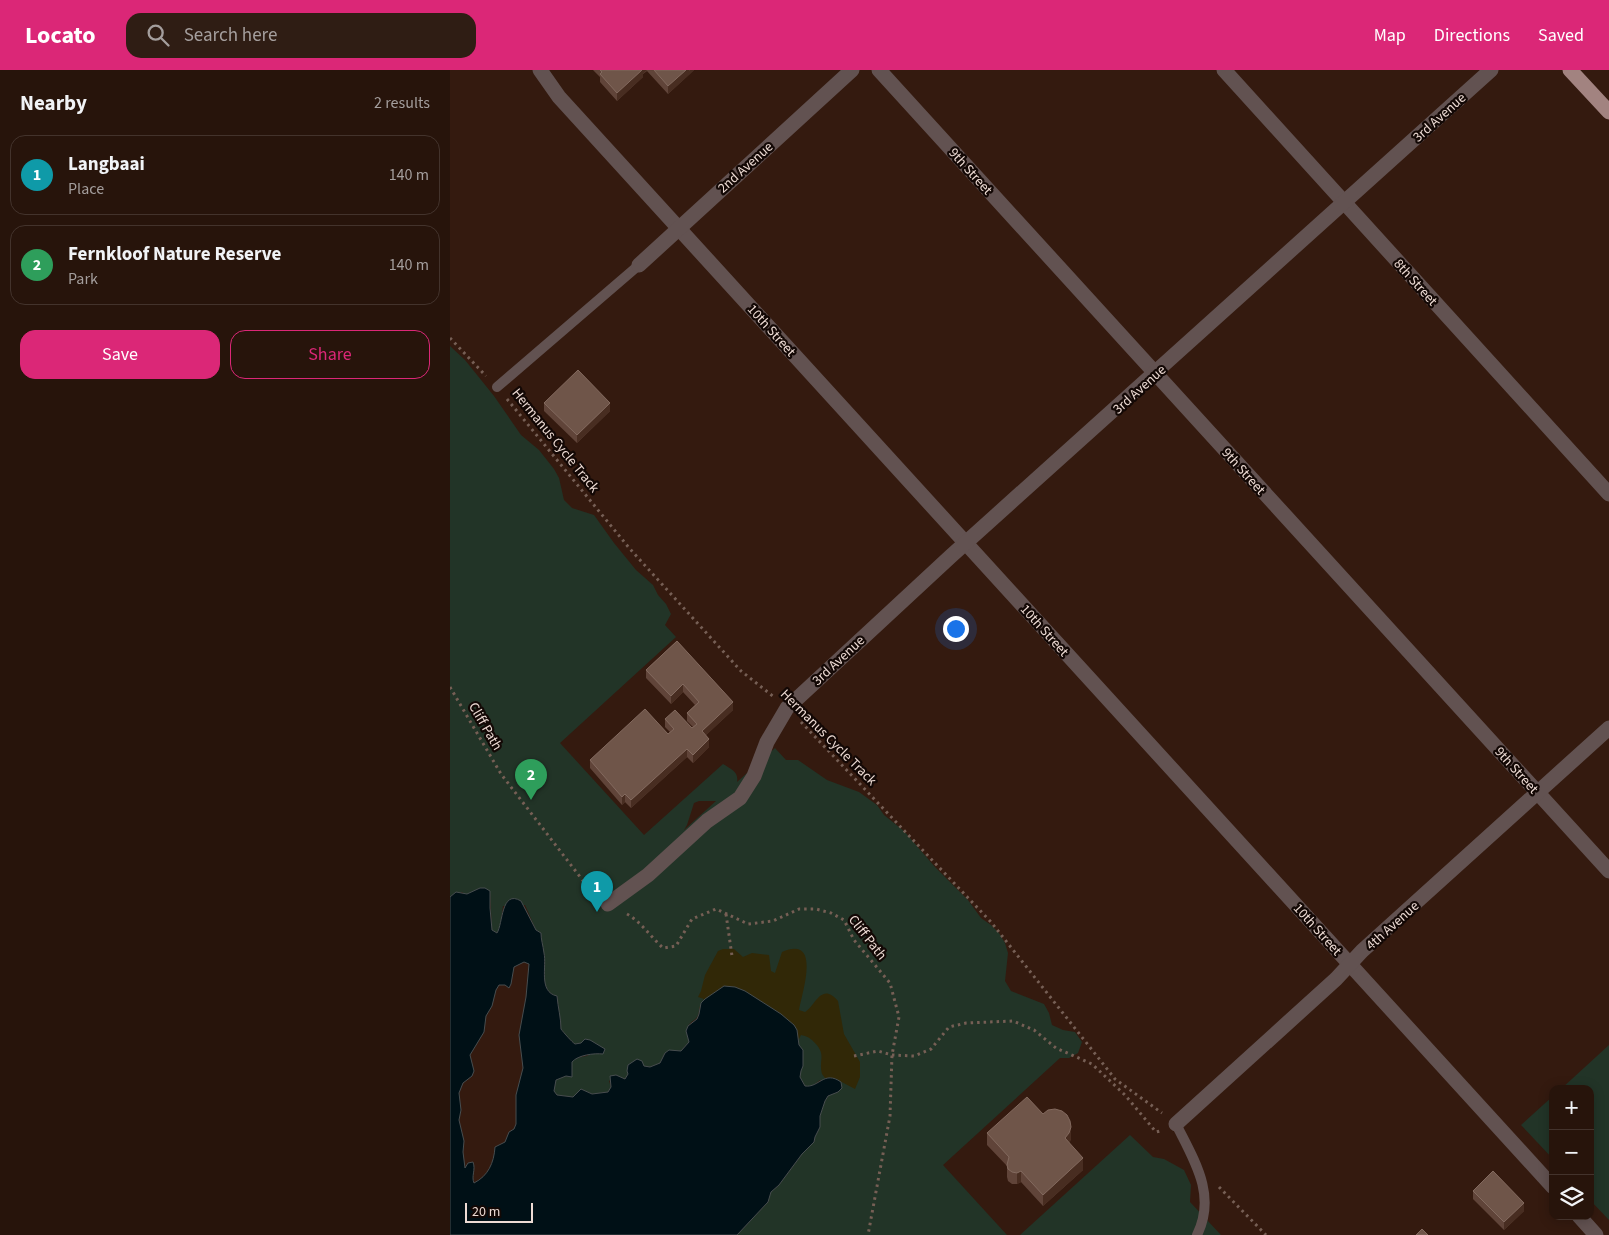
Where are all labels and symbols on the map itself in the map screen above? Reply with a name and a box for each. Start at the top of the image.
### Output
street label: 3rd Avenue [1409,88,1471,147]
street label: 2nd Avenue [714,137,778,198]
street label: 9th Street [944,144,997,200]
street label: 8th Street [1389,255,1442,311]
street label: 10th Street [742,300,800,361]
street label: 3rd Avenue [1109,360,1171,419]
street label: Hermanus Cycle Track [507,384,604,497]
street label: 9th Street [1217,444,1270,500]
street label: 10th Street [1015,600,1073,661]
your location [943,616,969,642]
street label: 3rd Avenue [808,631,869,690]
street label: Hermanus Cycle Track [776,685,881,791]
street label: Cliff Path [463,699,507,754]
street label: 9th Street [1490,743,1543,799]
pin: 2 [515,759,547,800]
pin: 1 [581,871,613,912]
street label: 4th Avenue [1362,896,1424,955]
street label: 10th Street [1288,899,1346,960]
street label: Cliff Path [843,911,891,964]
scale bar [465,1200,532,1223]

